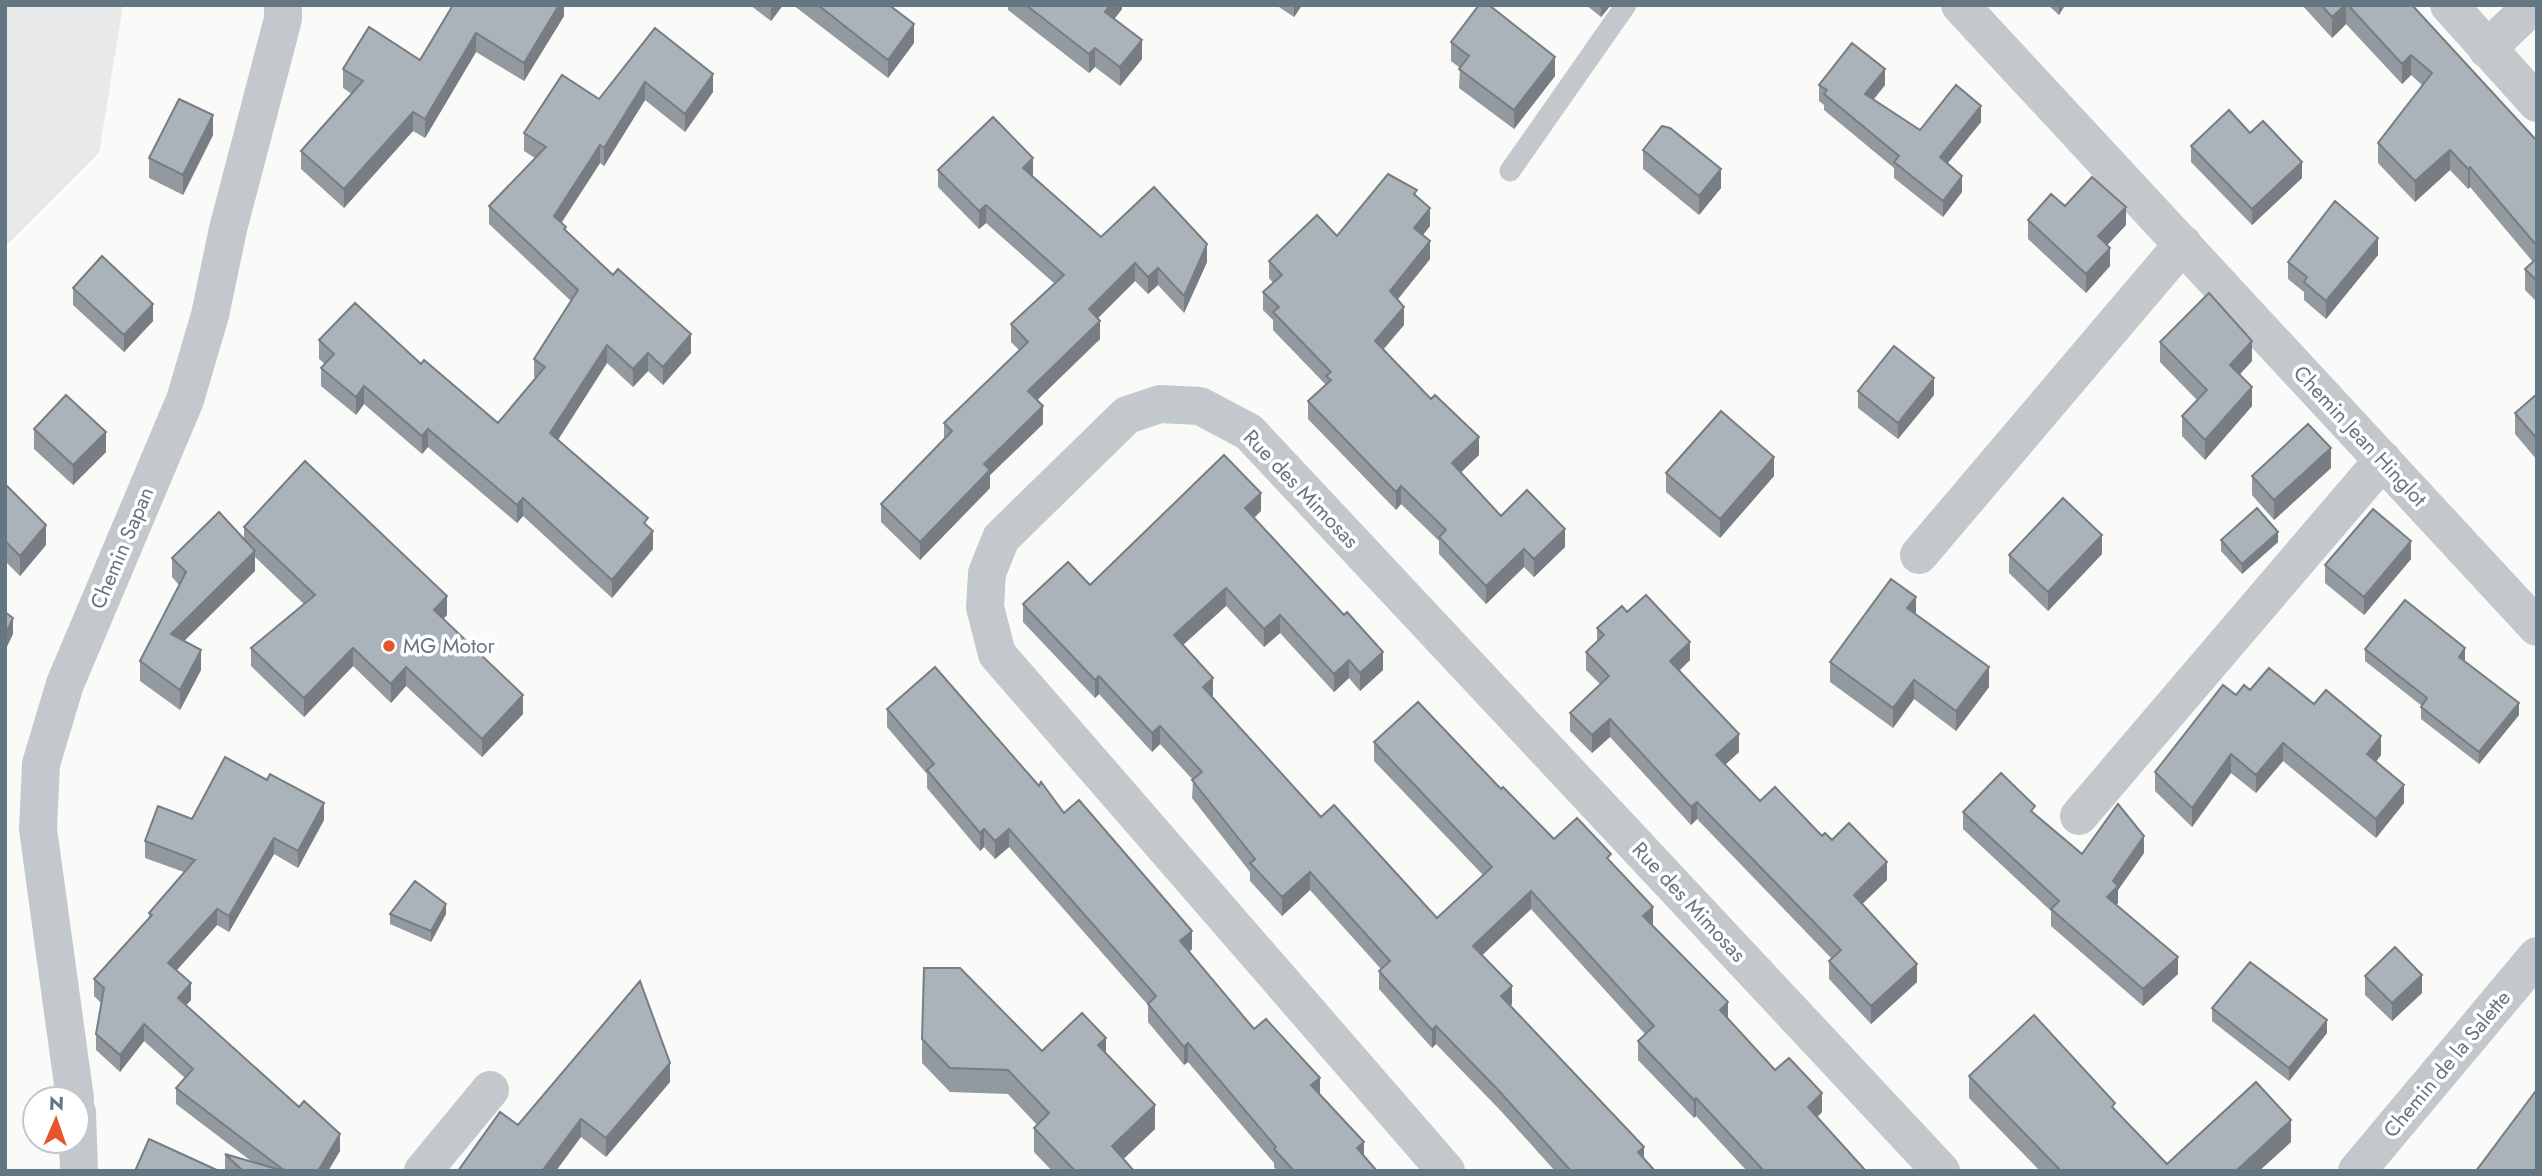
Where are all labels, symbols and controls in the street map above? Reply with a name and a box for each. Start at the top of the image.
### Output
street label: Chemin Jean Hinglot [2286,359,2434,513]
street label: Rue des Mimosas [1236,423,1366,555]
street label: Chemin Sapan [83,482,161,614]
place label: MG Motor [403,631,496,661]
marker: MG Motor [381,638,397,654]
street label: Rue des Mimosas [1625,835,1753,969]
street label: Chemin de la Salette [2376,984,2518,1144]
north arrow [21,1085,91,1155]
text: N [49,1090,65,1117]

